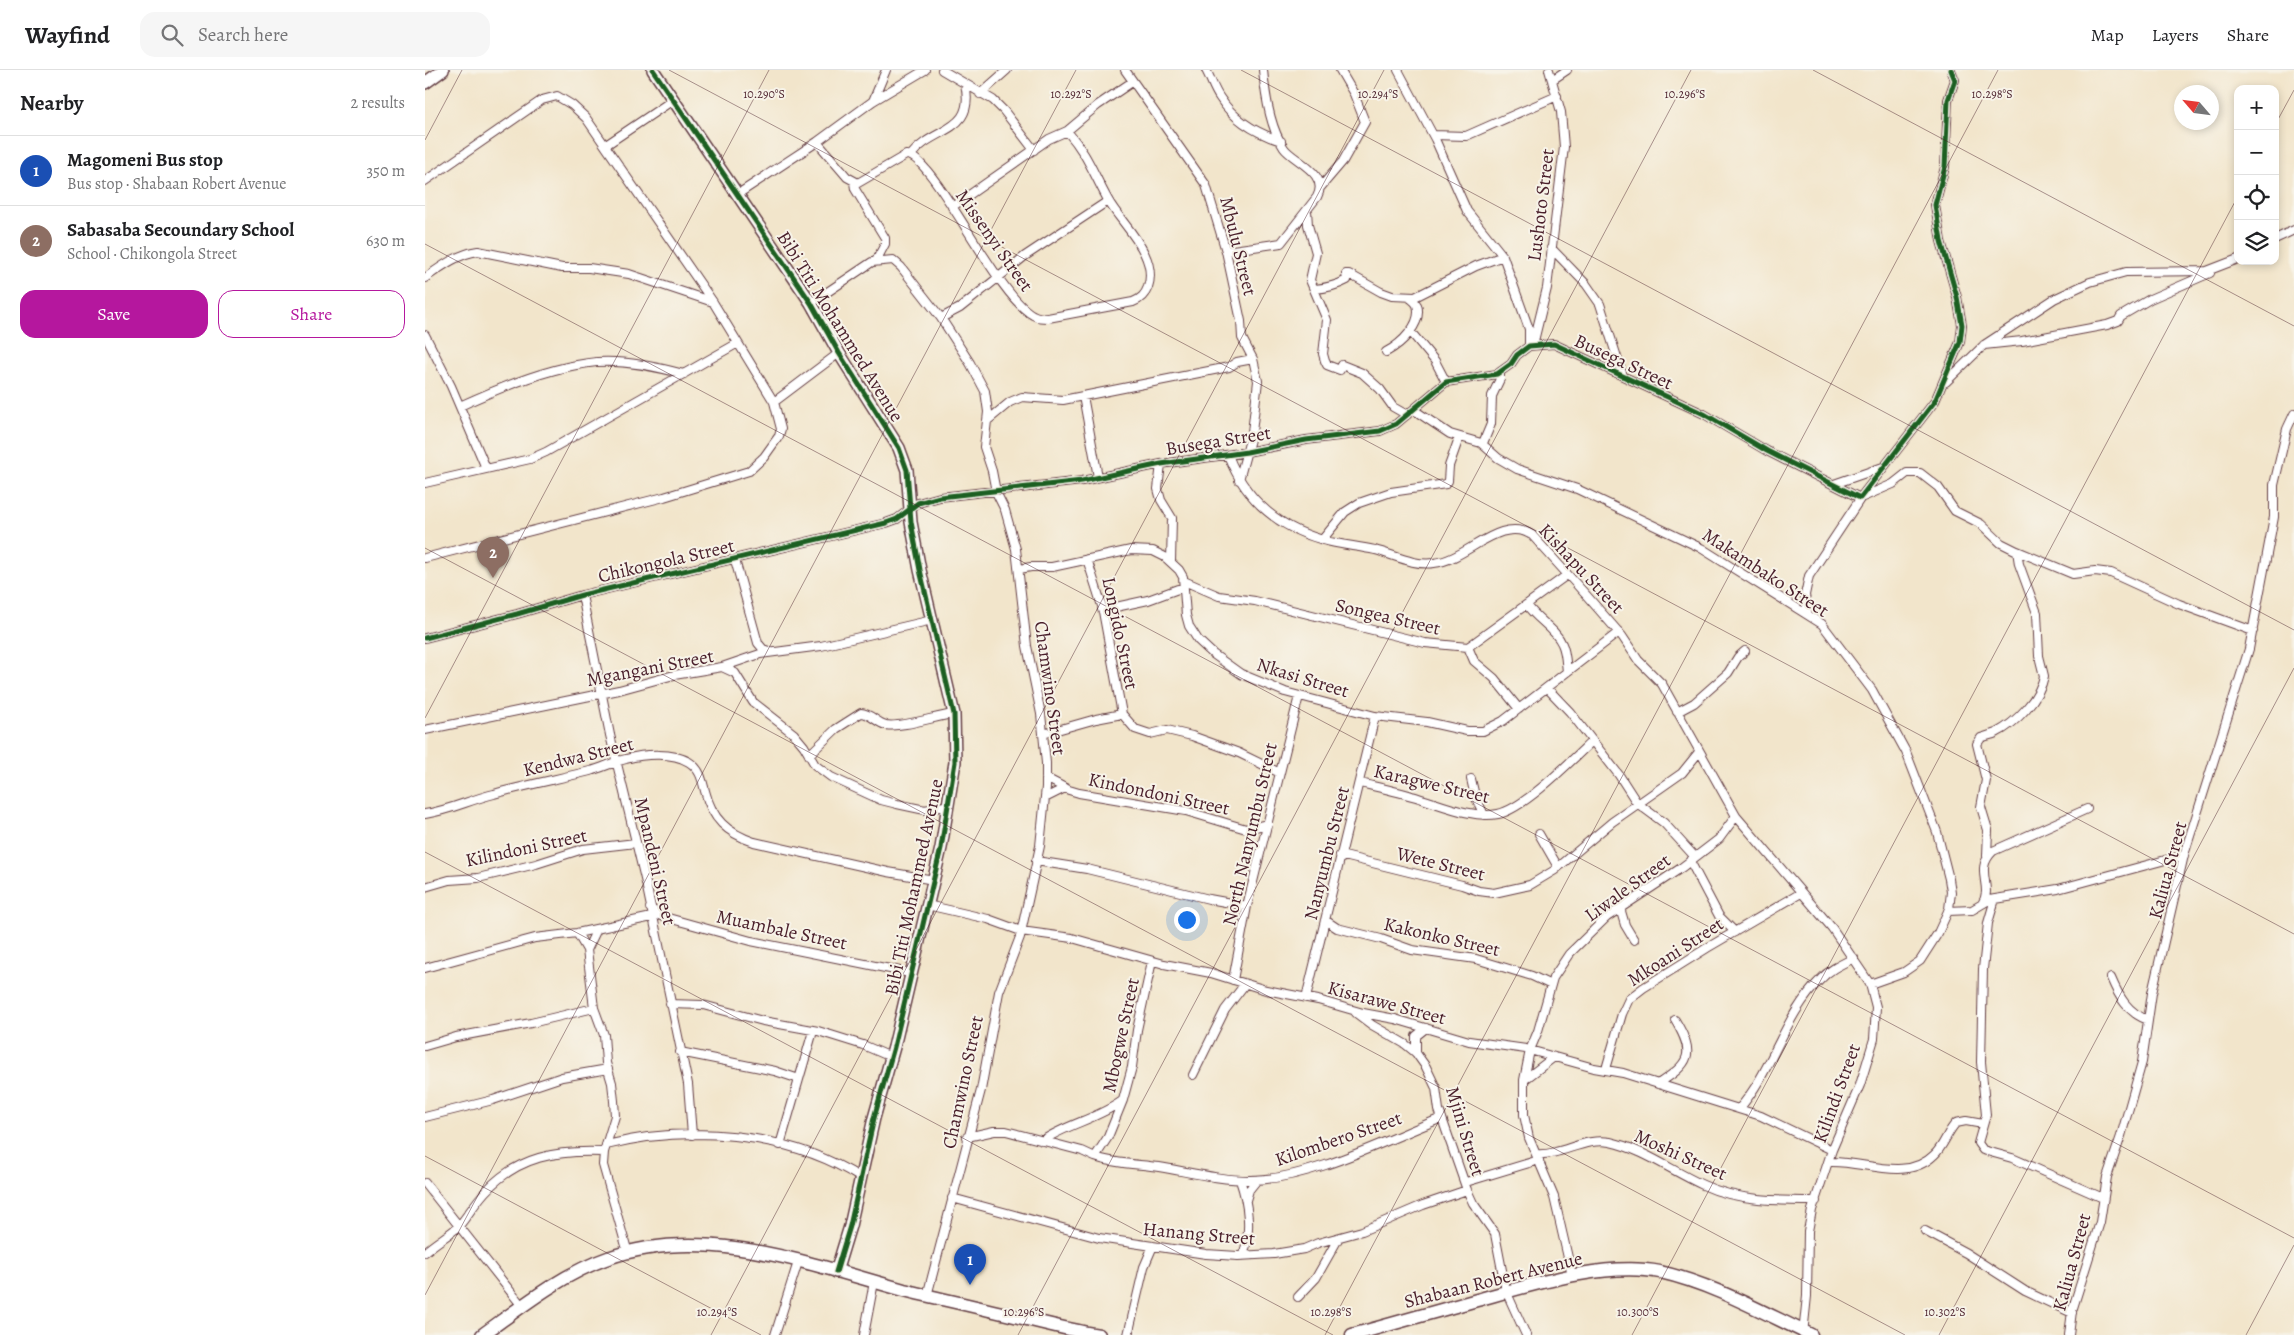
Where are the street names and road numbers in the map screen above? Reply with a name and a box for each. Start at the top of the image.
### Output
street label: Lushoto Street [1521,147,1561,263]
street label: Missenyi Street [949,184,1039,297]
street label: Mbulu Street [1213,194,1263,299]
street label: Bibi Titi Mohammed Avenue [771,226,910,427]
street label: Busega Street [1570,328,1677,396]
street label: Busega Street [1164,420,1273,462]
street label: Kishapu Street [1533,518,1630,620]
street label: Makambako Street [1697,522,1834,624]
street label: Chikongola Street [595,533,737,589]
street label: Longido Street [1095,574,1145,692]
street label: Songea Street [1333,592,1443,642]
street label: Chamwino Street [1028,619,1072,757]
street label: Mgangani Street [584,643,716,693]
street label: Nkasi Street [1253,652,1352,704]
street label: Kendwa Street [520,731,636,783]
street label: North Nanyumbu Street [1216,740,1284,928]
street label: Karagwe Street [1371,758,1492,810]
street label: Kindondoni Street [1086,766,1232,822]
street label: Bibi Titi Mohammed Avenue [878,777,950,998]
street label: Nanyumbu Street [1298,784,1356,923]
street label: Mpandeni Street [628,795,682,928]
street label: Kaliua Street [2142,818,2193,922]
street label: Kilindoni Street [463,822,589,874]
street label: Wete Street [1393,840,1488,887]
street label: Liwale Street [1579,848,1676,928]
street label: Muambale Street [714,903,849,956]
street label: Kakonko Street [1381,911,1502,963]
street label: Mkoani Street [1622,911,1729,993]
street label: Mbogwe Street [1096,975,1146,1095]
street label: Kisarawe Street [1325,975,1449,1031]
street label: Chamwino Street [936,1013,990,1151]
street label: Kilindi Street [1807,1040,1867,1147]
street label: Mjini Street [1439,1083,1491,1179]
street label: Kilombero Street [1271,1105,1405,1173]
street label: Moshi Street [1630,1123,1731,1187]
street label: Kaliua Street [2046,1210,2097,1314]
street label: Hanang Street [1142,1216,1256,1252]
street label: Shabaan Robert Avenue [1401,1245,1585,1315]

